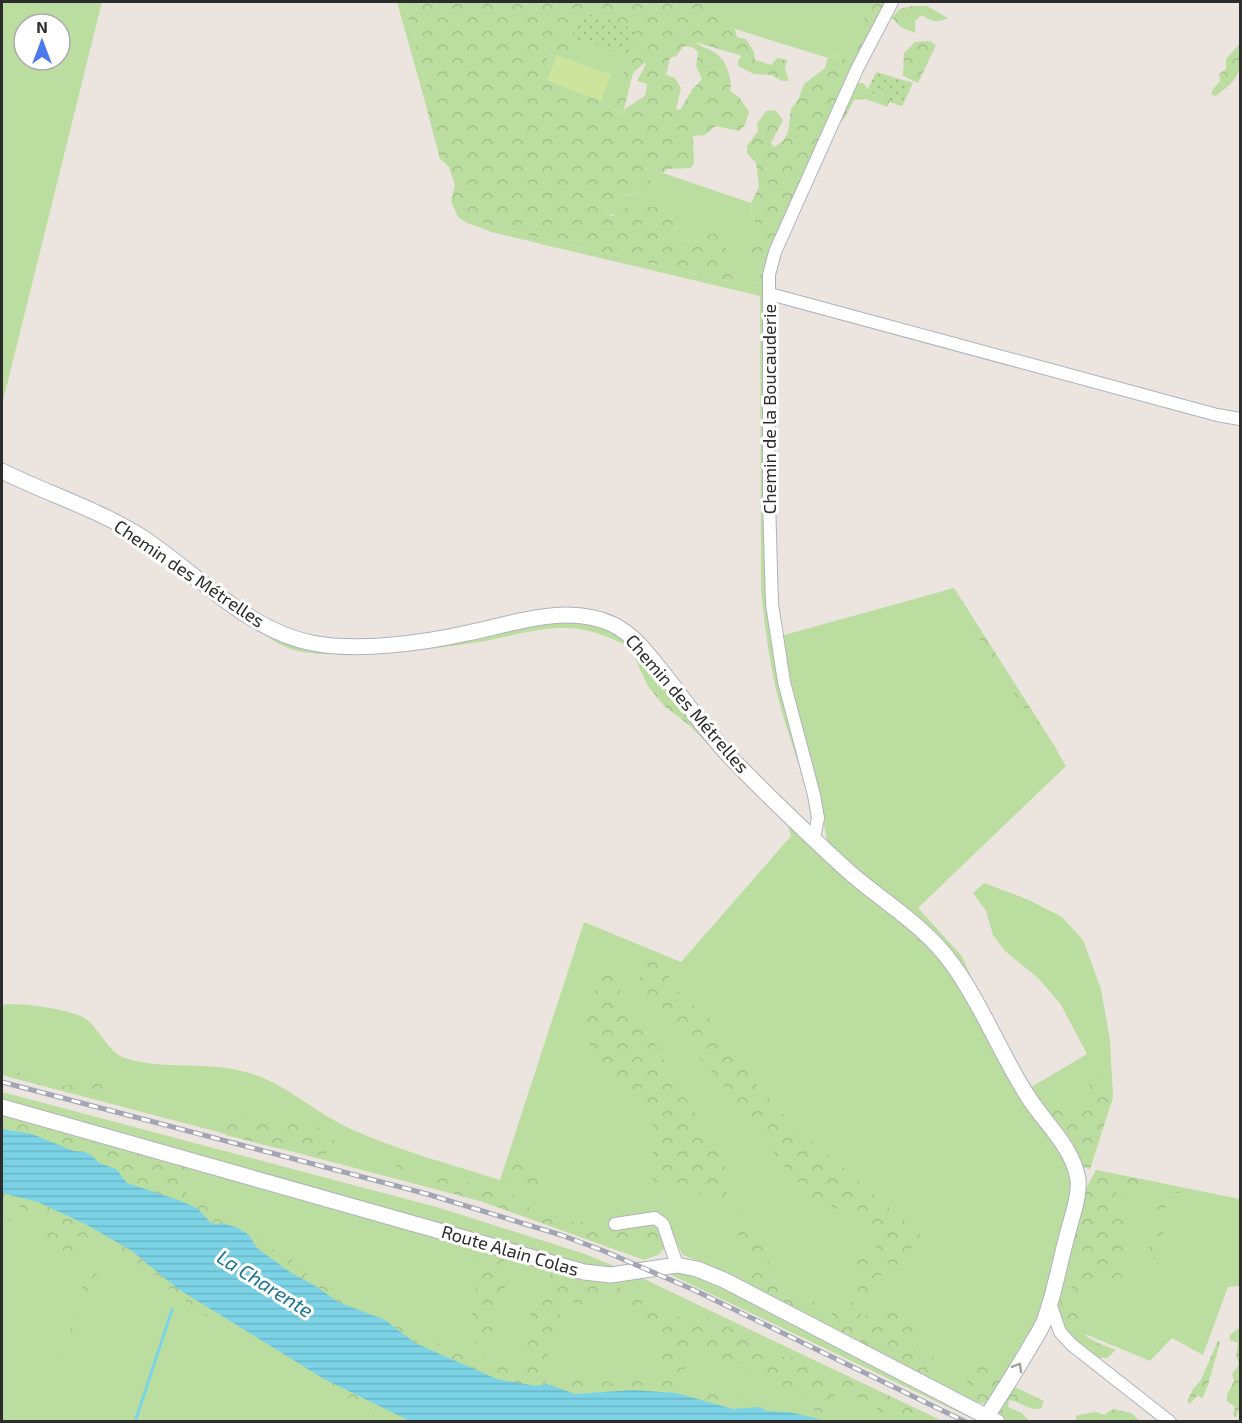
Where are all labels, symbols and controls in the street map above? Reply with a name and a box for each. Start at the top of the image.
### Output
north arrow [12,12,72,72]
text: N [36,17,48,36]
street label: Chemin de la Boucauderie [758,304,780,514]
street label: Chemin des Métrelles [110,515,269,632]
street label: Chemin des Métrelles [621,629,754,777]
street label: Route Alain Colas [439,1220,581,1280]
water label: La Charente [213,1244,318,1322]
one-way arrow [1011,1363,1022,1373]

